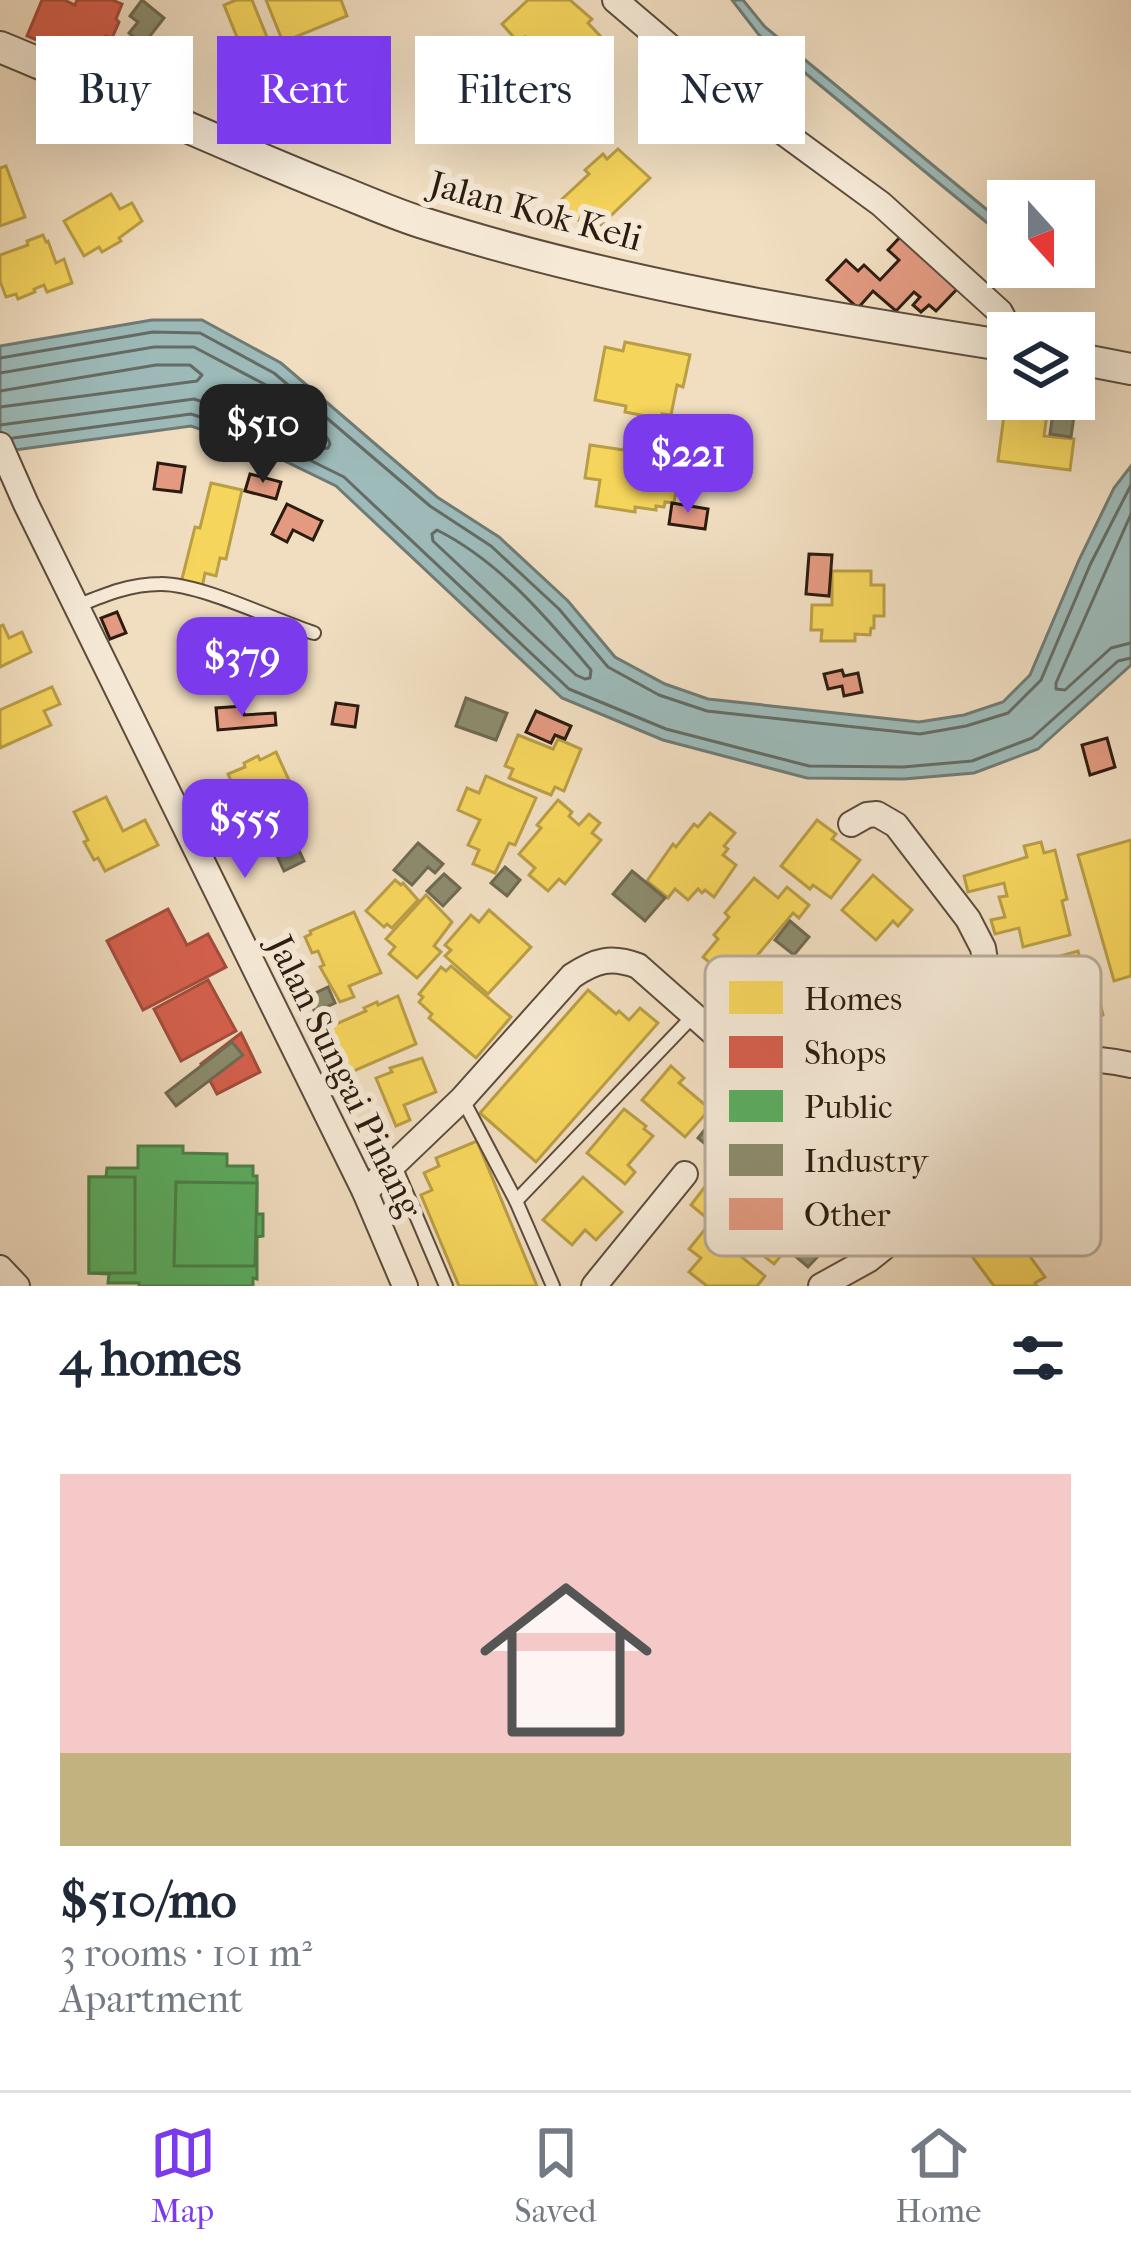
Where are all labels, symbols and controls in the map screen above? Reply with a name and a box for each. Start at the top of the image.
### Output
chip: Buy [36,36,193,144]
chip: Rent [217,36,391,144]
chip: Filters [415,36,614,144]
chip: New [638,36,805,144]
street label: Jalan Kok Keli [422,162,647,260]
north arrow [987,180,1095,288]
map controls [987,180,1095,420]
button: layers [987,312,1095,420]
pin: $510 [192,384,334,486]
text: $510 [226,400,300,446]
pin: $221 [617,414,759,516]
text: $221 [650,430,726,476]
pin: $379 [171,617,313,719]
text: $379 [204,633,280,679]
pin: $555 [174,779,316,881]
text: $555 [209,795,281,841]
street label: Jalan Sungai Pinang [257,926,432,1225]
legend [705,956,1101,1256]
text: Homes [804,980,902,1019]
text: Shops [804,1034,886,1073]
text: Public [804,1088,893,1127]
text: Industry [804,1142,929,1181]
text: Other [804,1196,891,1235]
icon: filters [1005,1325,1071,1391]
text: 4 homes [60,1328,241,1388]
icon: home [458,1552,674,1768]
text: $510/mo [60,1870,237,1930]
text: 3 rooms · 101 m² [60,1930,312,1976]
text: Apartment [60,1976,243,2022]
tab: Map [150,2120,216,2231]
tab: Saved [515,2120,596,2231]
tab: Home [896,2120,981,2231]

